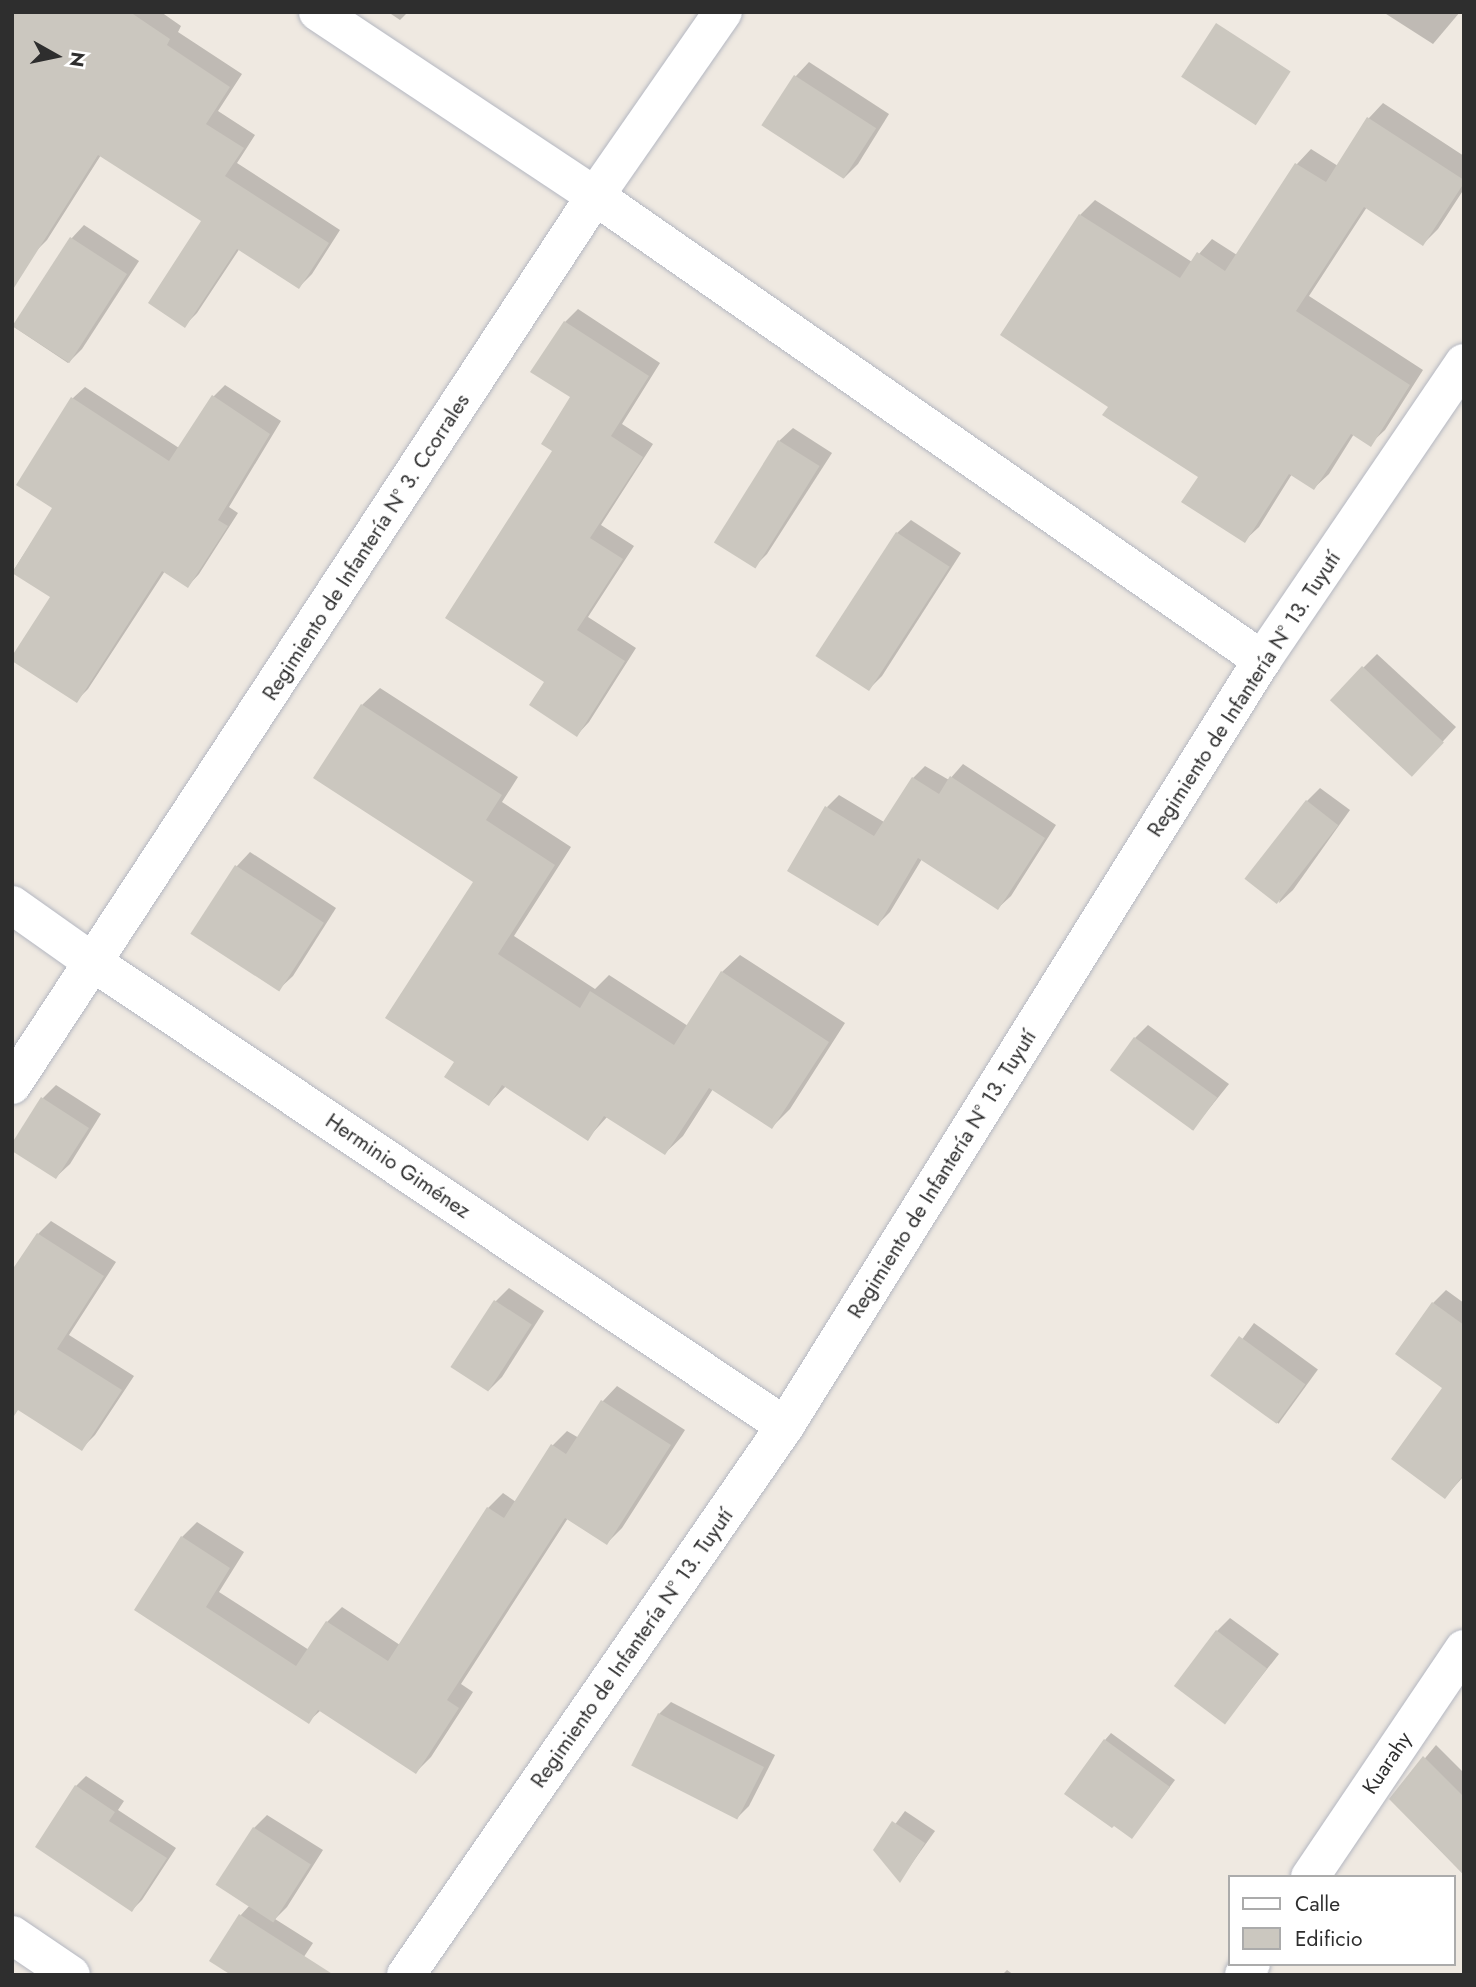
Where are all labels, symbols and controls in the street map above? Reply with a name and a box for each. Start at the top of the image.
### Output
north arrow [21,21,91,91]
text: N [63,50,92,69]
street label: Regimiento de Infantería N° 3. Ccorrales [257,389,475,705]
street label: Regimiento de Infantería N° 13. Tuyutí [1142,547,1346,841]
street label: Regimiento de Infantería N° 13. Tuyutí [842,1025,1042,1323]
street label: Herminio Giménez [321,1108,475,1224]
street label: Regimiento de Infantería N° 13. Tuyutí [526,1503,738,1793]
street label: Kuarahy [1357,1727,1417,1799]
legend [1228,1875,1455,1966]
text: Calle [1295,1889,1340,1919]
text: Edificio [1295,1924,1362,1954]

